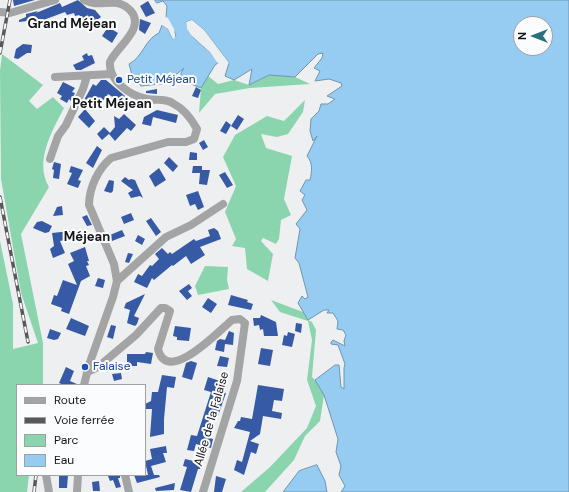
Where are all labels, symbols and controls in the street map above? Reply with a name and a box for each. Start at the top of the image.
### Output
north arrow [513,16,553,56]
district label: Grand Méjean [27,17,117,33]
text: N [515,32,529,40]
place label: Petit Méjean [127,73,196,87]
marker: Petit Méjean [114,75,124,85]
district label: Petit Méjean [72,97,152,113]
district label: Méjean [64,230,110,246]
place label: Falaise [93,360,130,374]
marker: Falaise [80,362,90,372]
street label: Allée de la Falaise [192,370,232,468]
legend [16,384,146,476]
text: Route [54,392,86,408]
text: Voie ferrée [54,412,114,428]
text: Parc [54,432,78,448]
text: Eau [54,452,74,468]

